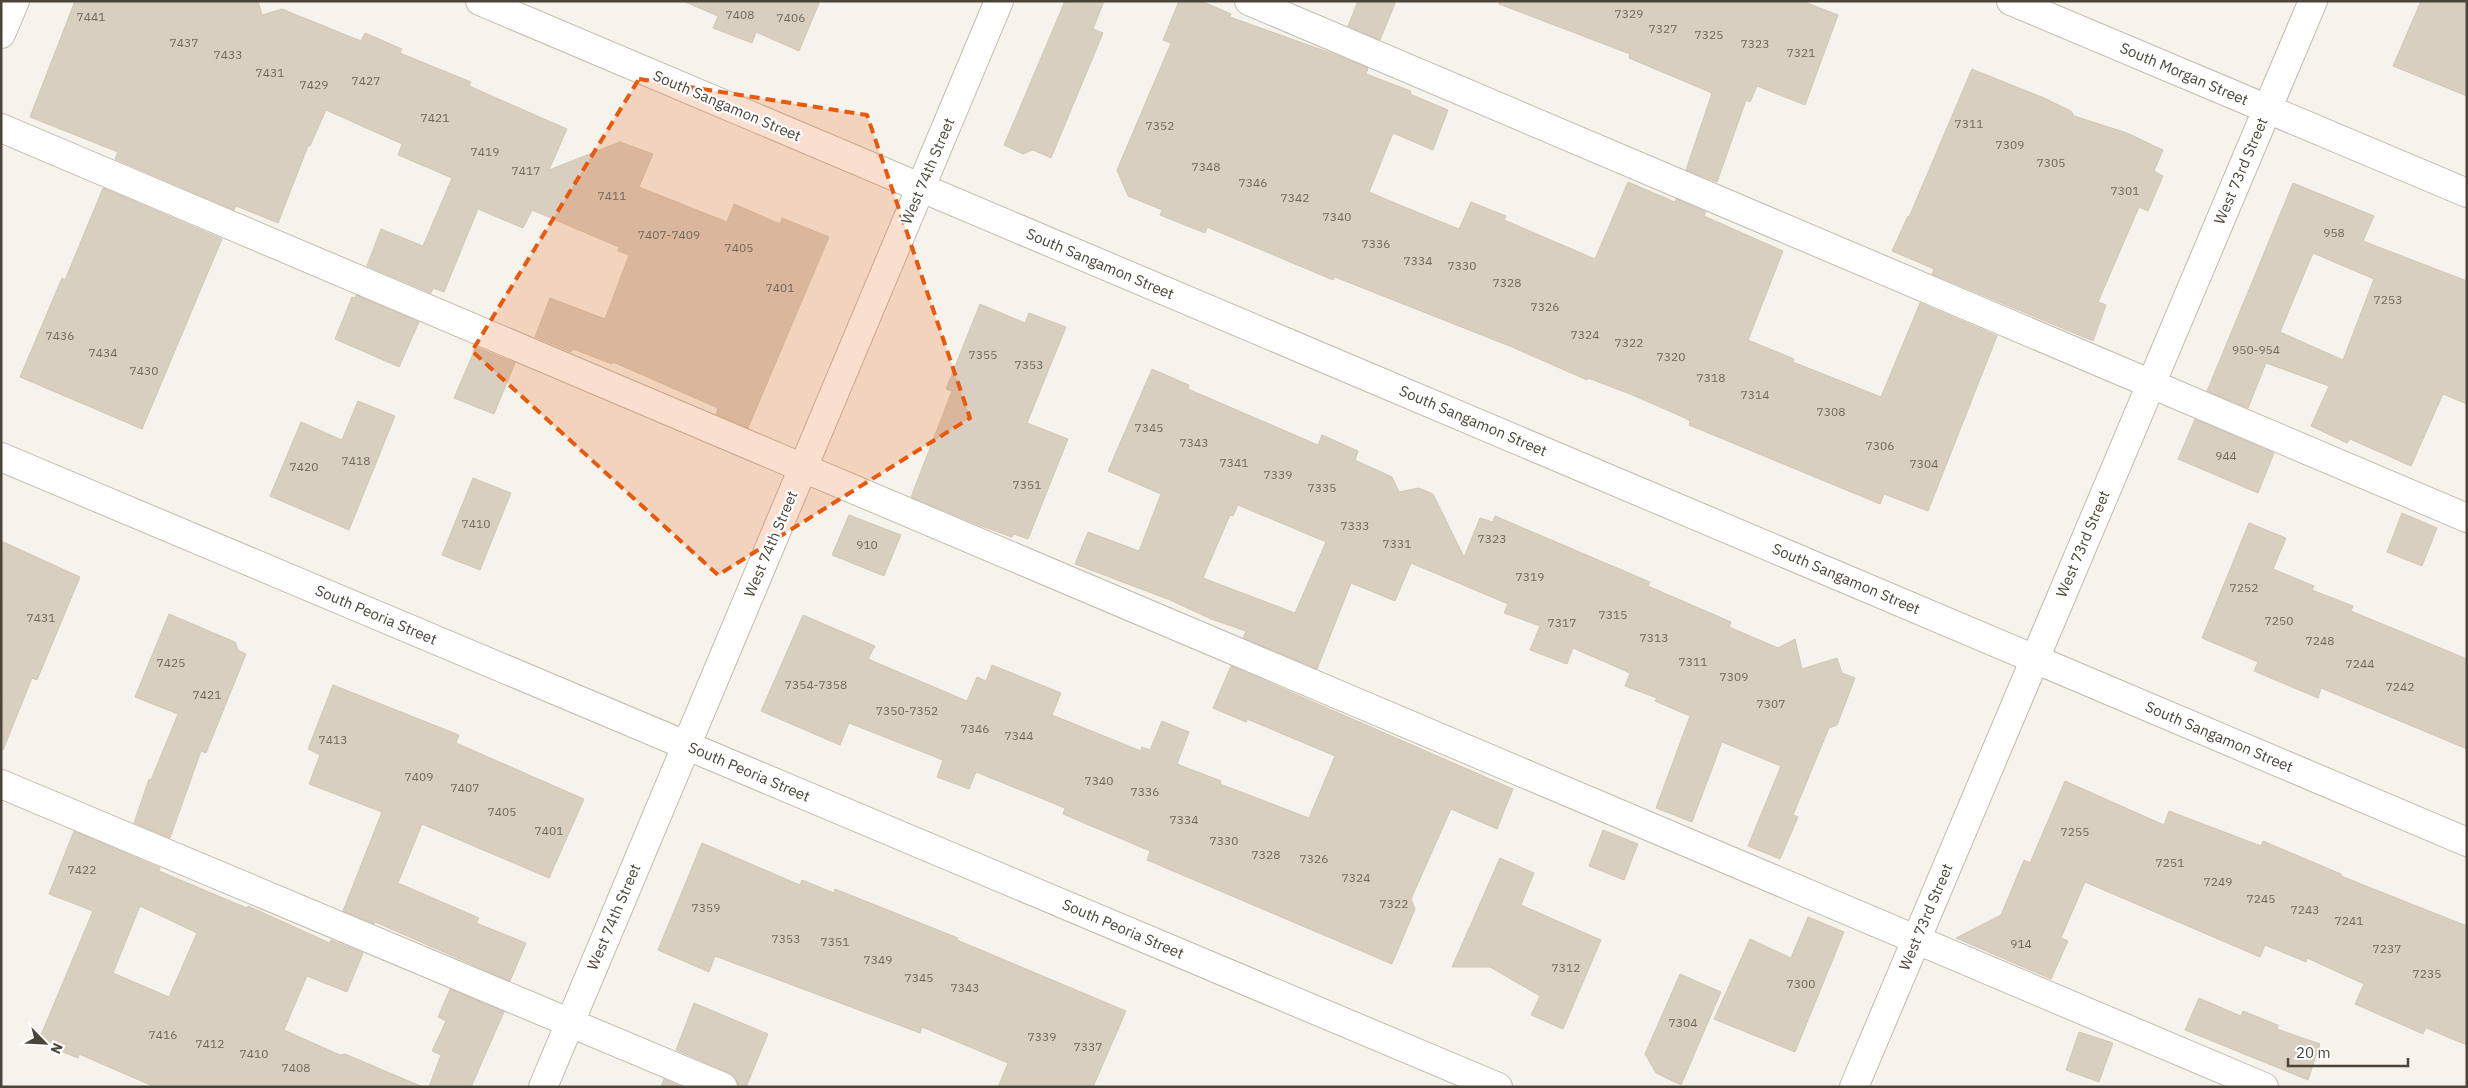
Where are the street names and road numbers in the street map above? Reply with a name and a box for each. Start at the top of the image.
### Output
street label: South Morgan Street [2117,38,2251,109]
street label: South Sangamon Street [650,66,804,145]
street label: West 74th Street [897,115,959,227]
street label: West 73rd Street [2209,115,2272,227]
street label: South Sangamon Street [1023,224,1177,303]
street label: South Sangamon Street [1396,381,1550,460]
street label: West 74th Street [740,488,802,600]
street label: West 73rd Street [2051,488,2114,600]
street label: South Sangamon Street [1769,539,1923,618]
street label: South Peoria Street [312,580,440,649]
street label: South Sangamon Street [2142,697,2296,776]
street label: South Peoria Street [685,737,813,806]
street label: West 74th Street [583,861,645,973]
street label: West 73rd Street [1894,861,1957,973]
street label: South Peoria Street [1059,894,1187,963]

